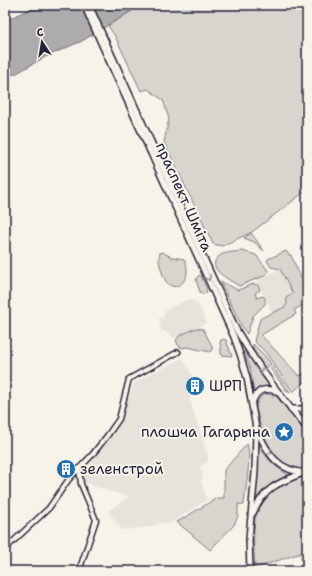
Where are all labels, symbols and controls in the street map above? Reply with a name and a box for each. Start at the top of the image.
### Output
north arrow [22,22,62,62]
text: С [35,25,45,41]
street label: праспект Шміта [151,139,217,255]
one-way arrow [203,274,211,281]
one-way arrow [261,368,268,375]
building icon: ШРП [184,375,206,397]
place label: ШРП [209,376,242,396]
place icon: плошча Гагарына [273,421,295,443]
place label: плошча Гагарына [141,422,271,442]
one-way arrow [264,448,272,455]
building icon: зеленстрой [55,458,77,480]
place label: зеленстрой [80,459,164,479]

